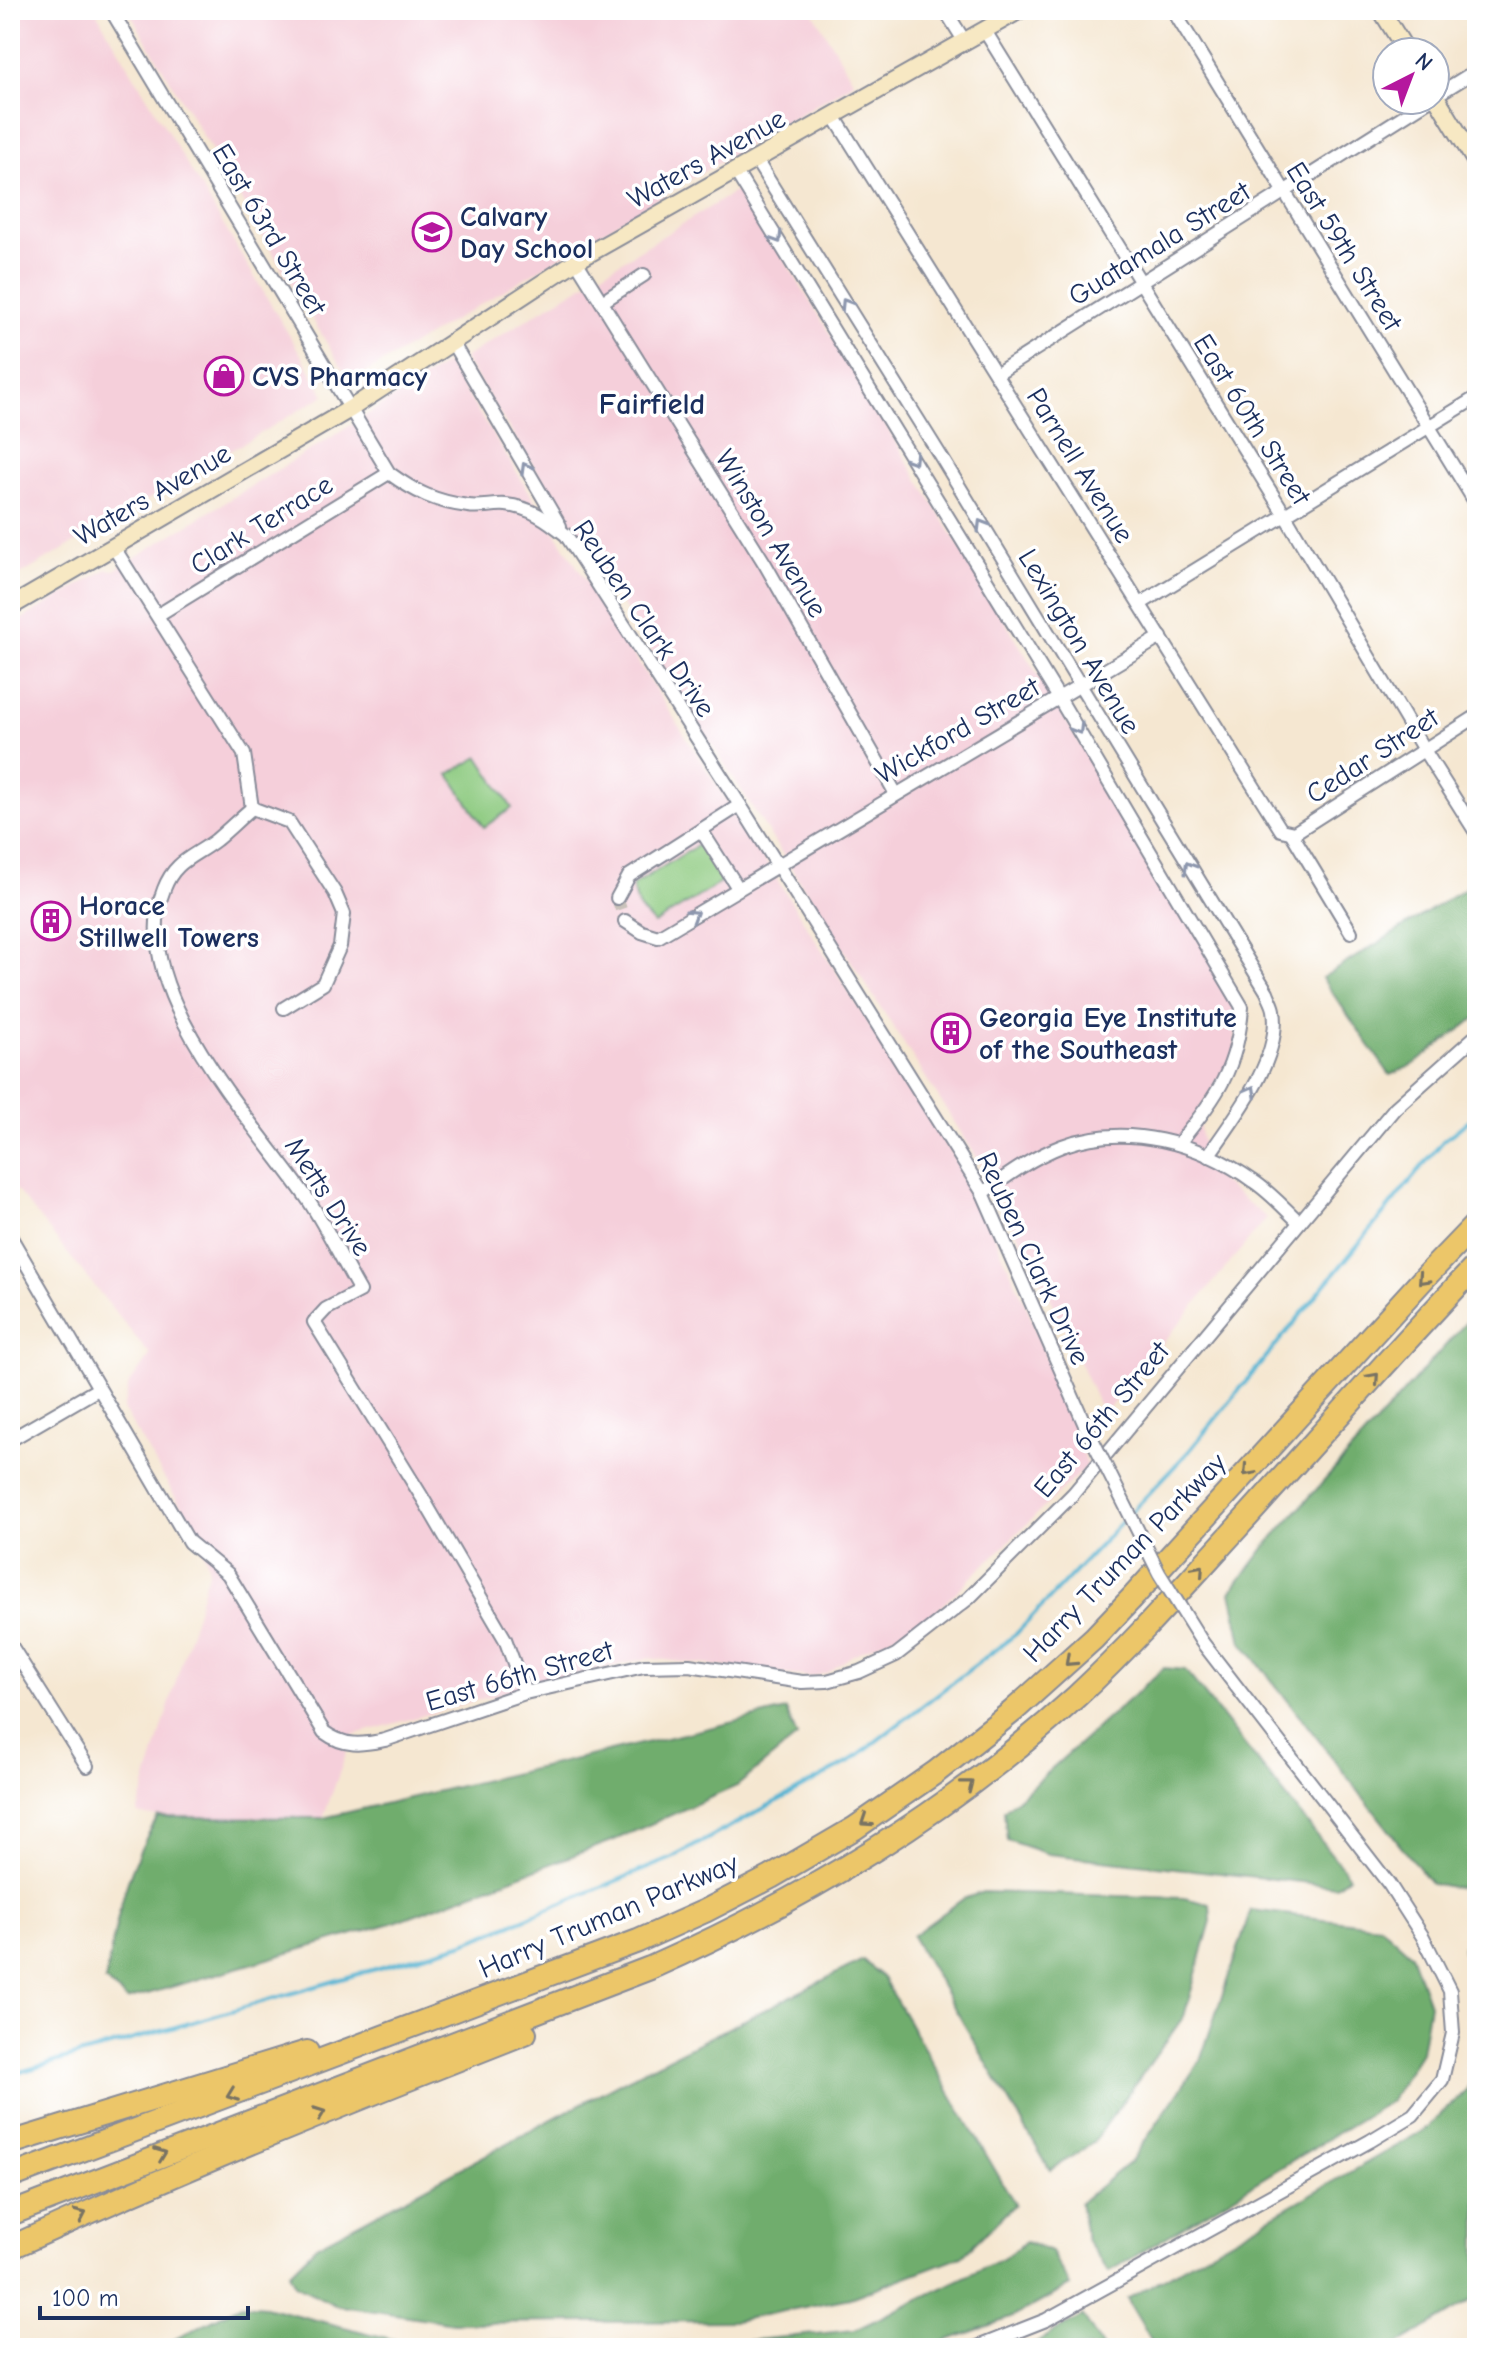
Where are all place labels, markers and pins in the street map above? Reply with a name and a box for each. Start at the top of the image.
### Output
place label: Calvary Day School [460,201,593,265]
school or university icon: Calvary Day School [411,211,453,253]
shop icon: CVS Pharmacy [203,355,245,397]
place label: CVS Pharmacy [252,361,428,393]
place label: Horace Stillwell Towers [79,890,259,954]
building icon: Horace Stillwell Towers [30,900,72,942]
place label: Georgia Eye Institute of the Southeast [979,1002,1237,1066]
building icon: Georgia Eye Institute of the Southeast [930,1012,972,1054]

